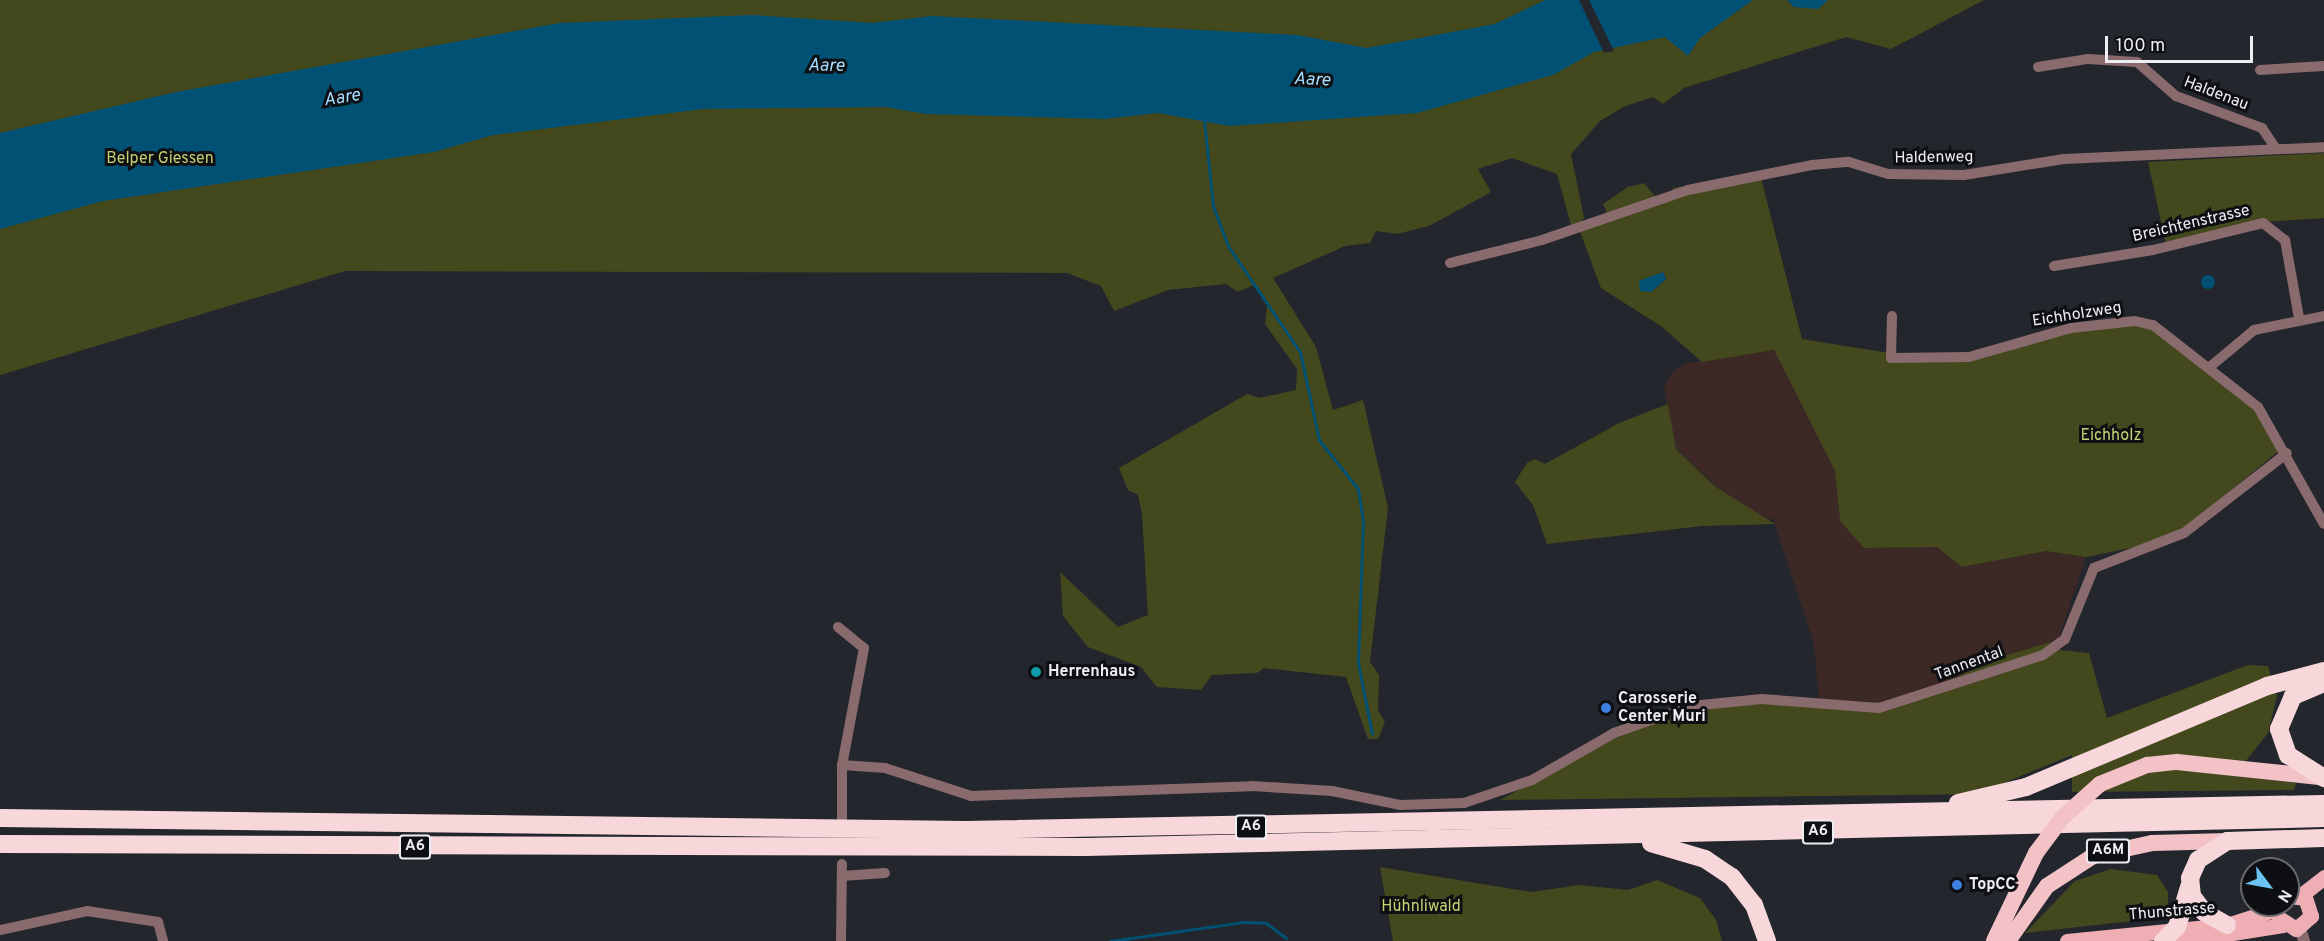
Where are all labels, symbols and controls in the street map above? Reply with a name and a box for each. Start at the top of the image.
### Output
scale bar [2108,24,2256,62]
text: 100 m [2116,35,2165,58]
water label: Aare [808,56,844,78]
water label: Aare [1293,69,1331,93]
street label: Haldenau [2181,73,2251,115]
water label: Aare [322,85,362,113]
street label: Haldenweg [1894,148,1974,168]
park label: Belper Giessen [106,149,214,169]
street label: Breichtenstrasse [2130,201,2252,247]
street label: Eichholzweg [2031,298,2123,332]
park label: Eichholz [2080,426,2142,446]
street label: Tannental [1932,643,2006,685]
place label: Herrenhaus [1048,662,1135,682]
marker: Herrenhaus [1029,665,1043,679]
place label: Carosserie Center Muri [1618,689,1706,727]
marker: Carosserie Center Muri [1599,701,1613,715]
road number: A6 [1234,815,1268,839]
road number: A6 [1802,820,1834,844]
road number: A6 [398,835,432,859]
road number: A6M [2086,839,2130,863]
north arrow [2240,857,2300,917]
place label: TopCC [1969,875,2015,895]
marker: TopCC [1950,878,1964,892]
text: N [2272,885,2295,906]
park label: Hühnliwald [1381,897,1461,917]
street label: Thunstrasse [2128,899,2216,925]

